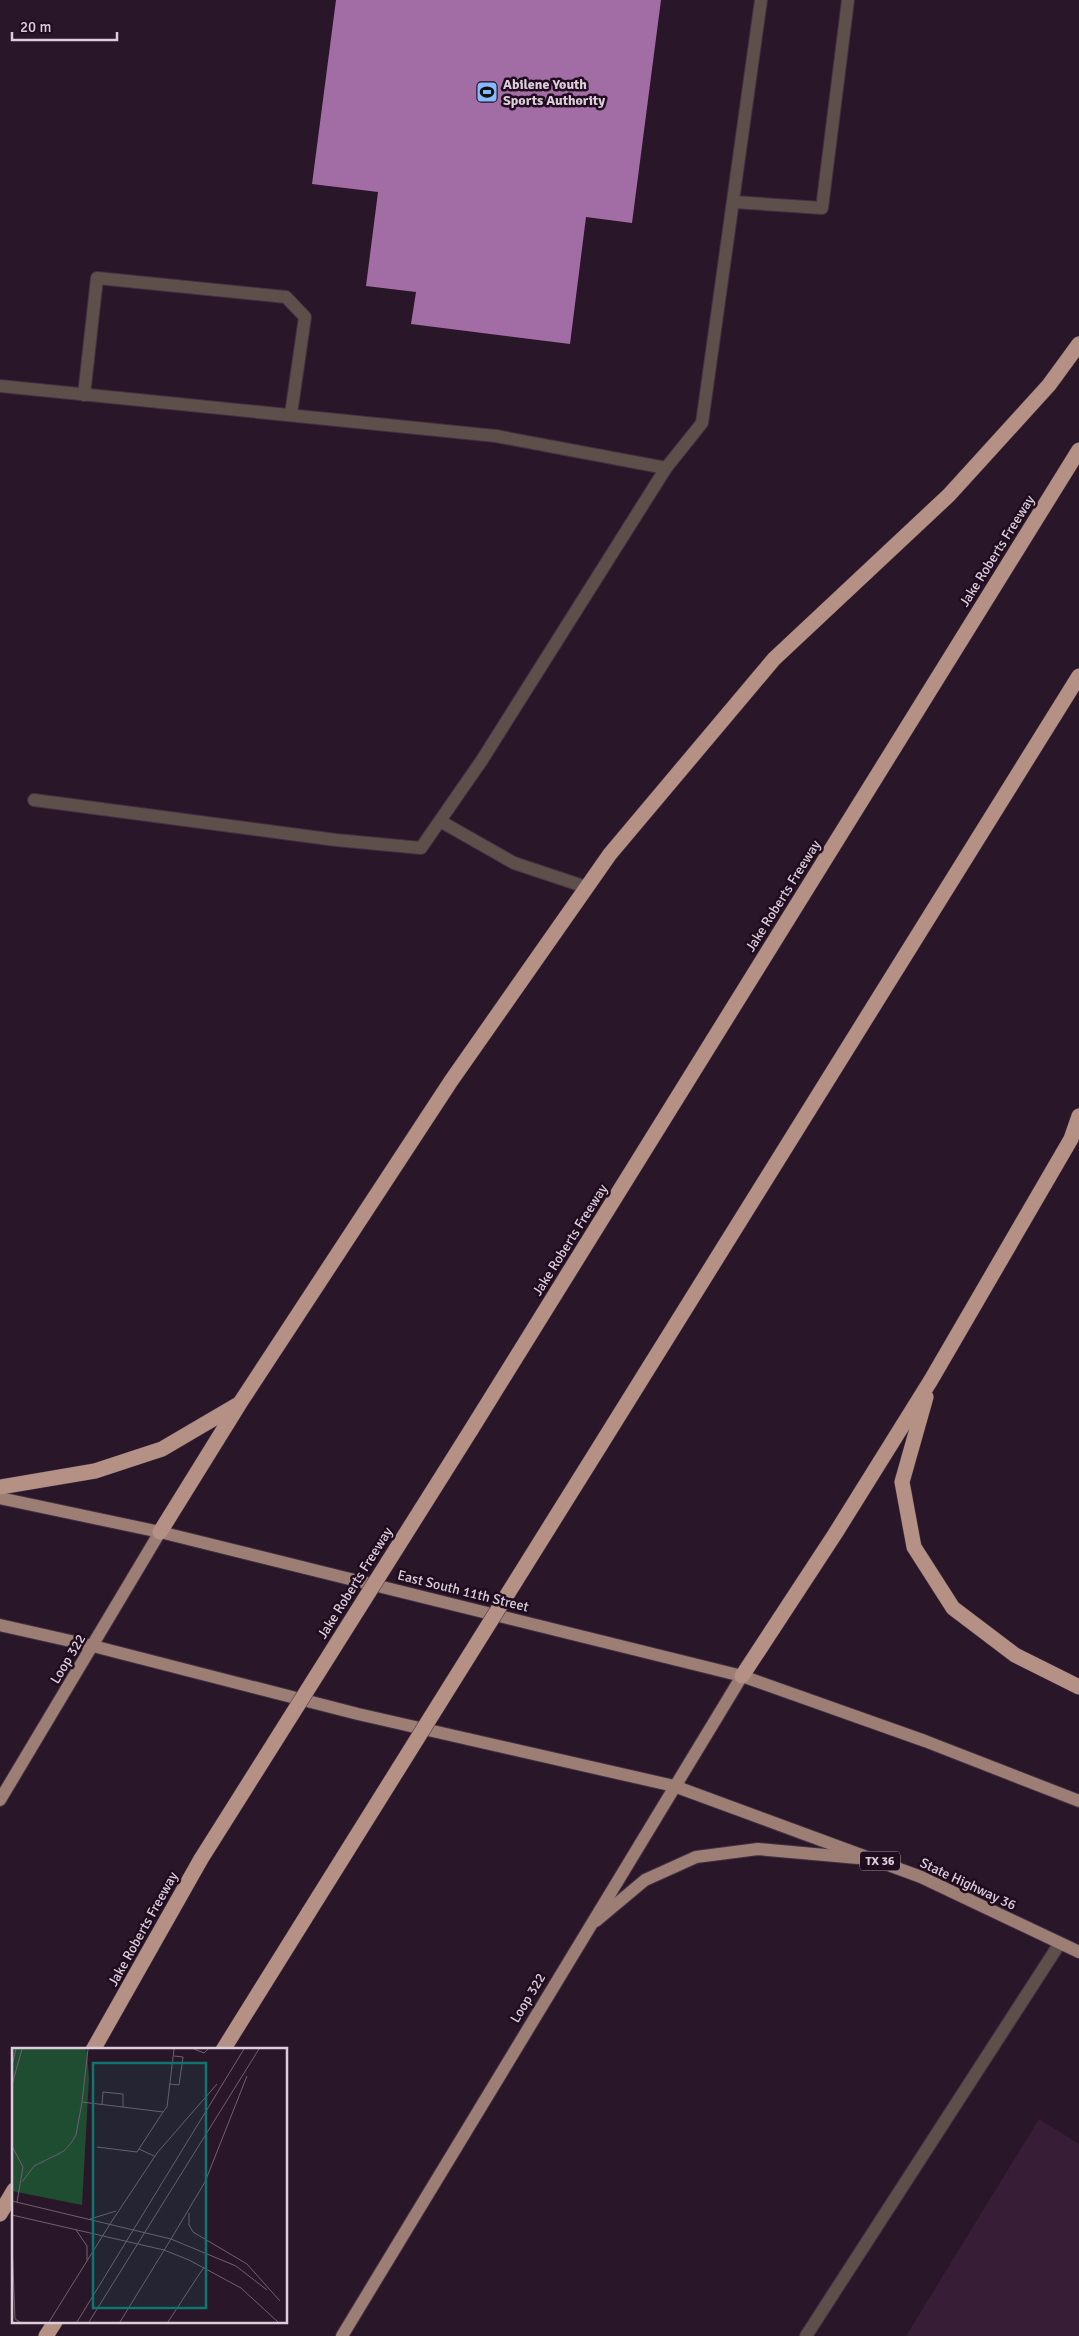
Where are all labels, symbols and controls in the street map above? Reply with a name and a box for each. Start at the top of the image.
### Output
scale bar [12,10,118,42]
text: 20 m [20,18,51,36]
place label: Abilene Youth Sports Authority [503,76,605,109]
sports icon: Abilene Youth Sports Authority [475,80,499,104]
street label: Jake Roberts Freeway [956,492,1038,610]
street label: Jake Roberts Freeway [742,837,824,955]
street label: Jake Roberts Freeway [529,1181,611,1299]
street label: Jake Roberts Freeway [314,1524,396,1642]
street label: East South 11th Street [396,1566,530,1616]
street label: Loop 322 [47,1631,89,1687]
road number: TX 36 [860,1852,900,1870]
street label: State Highway 36 [917,1854,1019,1914]
street label: Jake Roberts Freeway [104,1868,182,1989]
street label: Loop 322 [507,1970,549,2026]
inset map [12,2048,288,2324]

